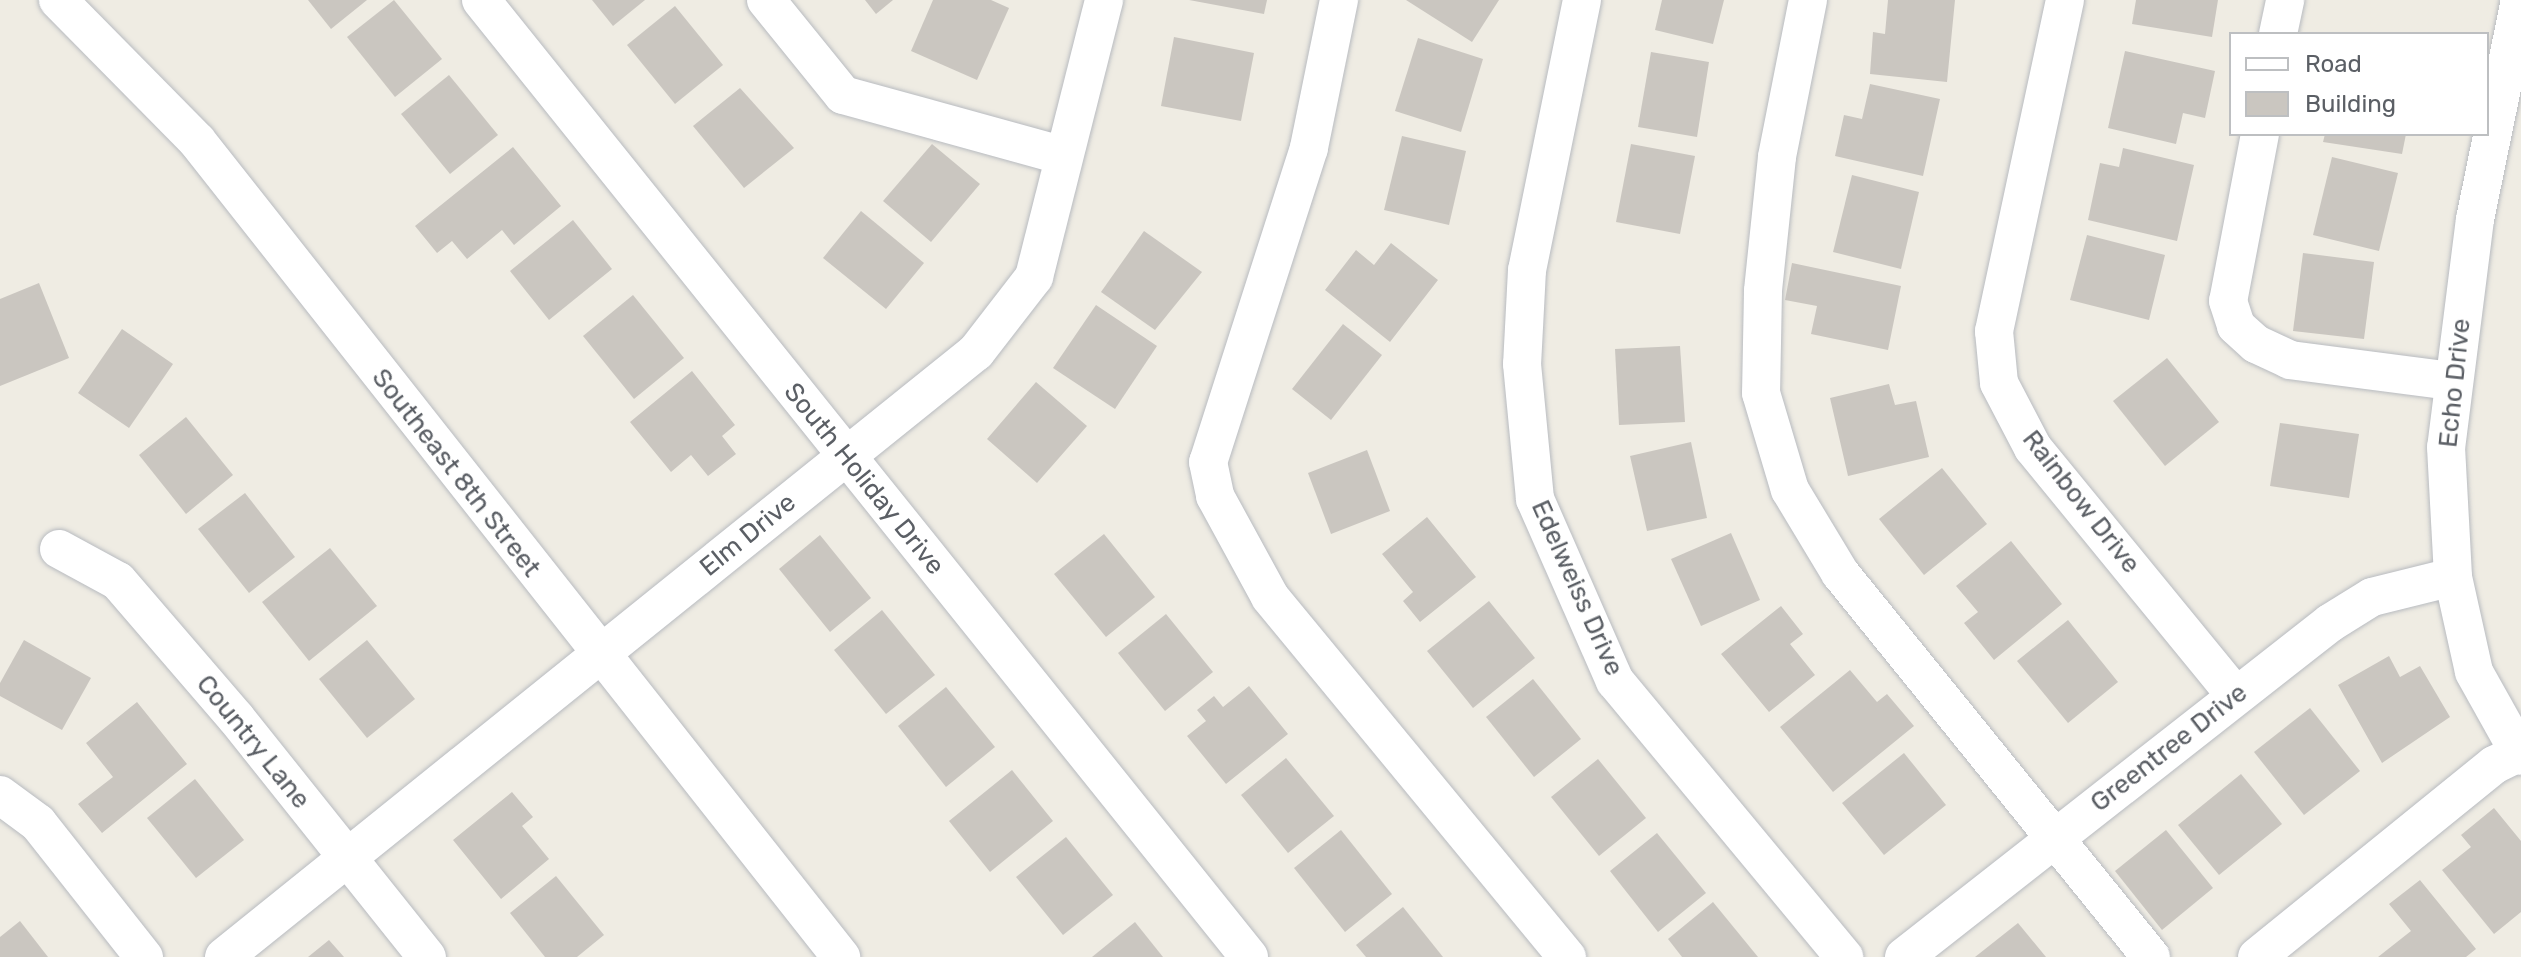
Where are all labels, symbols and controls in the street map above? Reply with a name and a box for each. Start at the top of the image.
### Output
legend [2229,32,2489,136]
text: Road [2305,50,2362,78]
text: Building [2305,90,2396,118]
street label: Echo Drive [2433,317,2477,449]
street label: Southeast 8th Street [365,363,547,583]
street label: South Holiday Drive [777,377,951,581]
street label: Rainbow Drive [2015,424,2147,580]
street label: Elm Drive [694,487,802,583]
street label: Edelweiss Drive [1524,495,1630,681]
street label: Country Lane [189,669,317,815]
street label: Greentree Drive [2085,677,2253,819]

